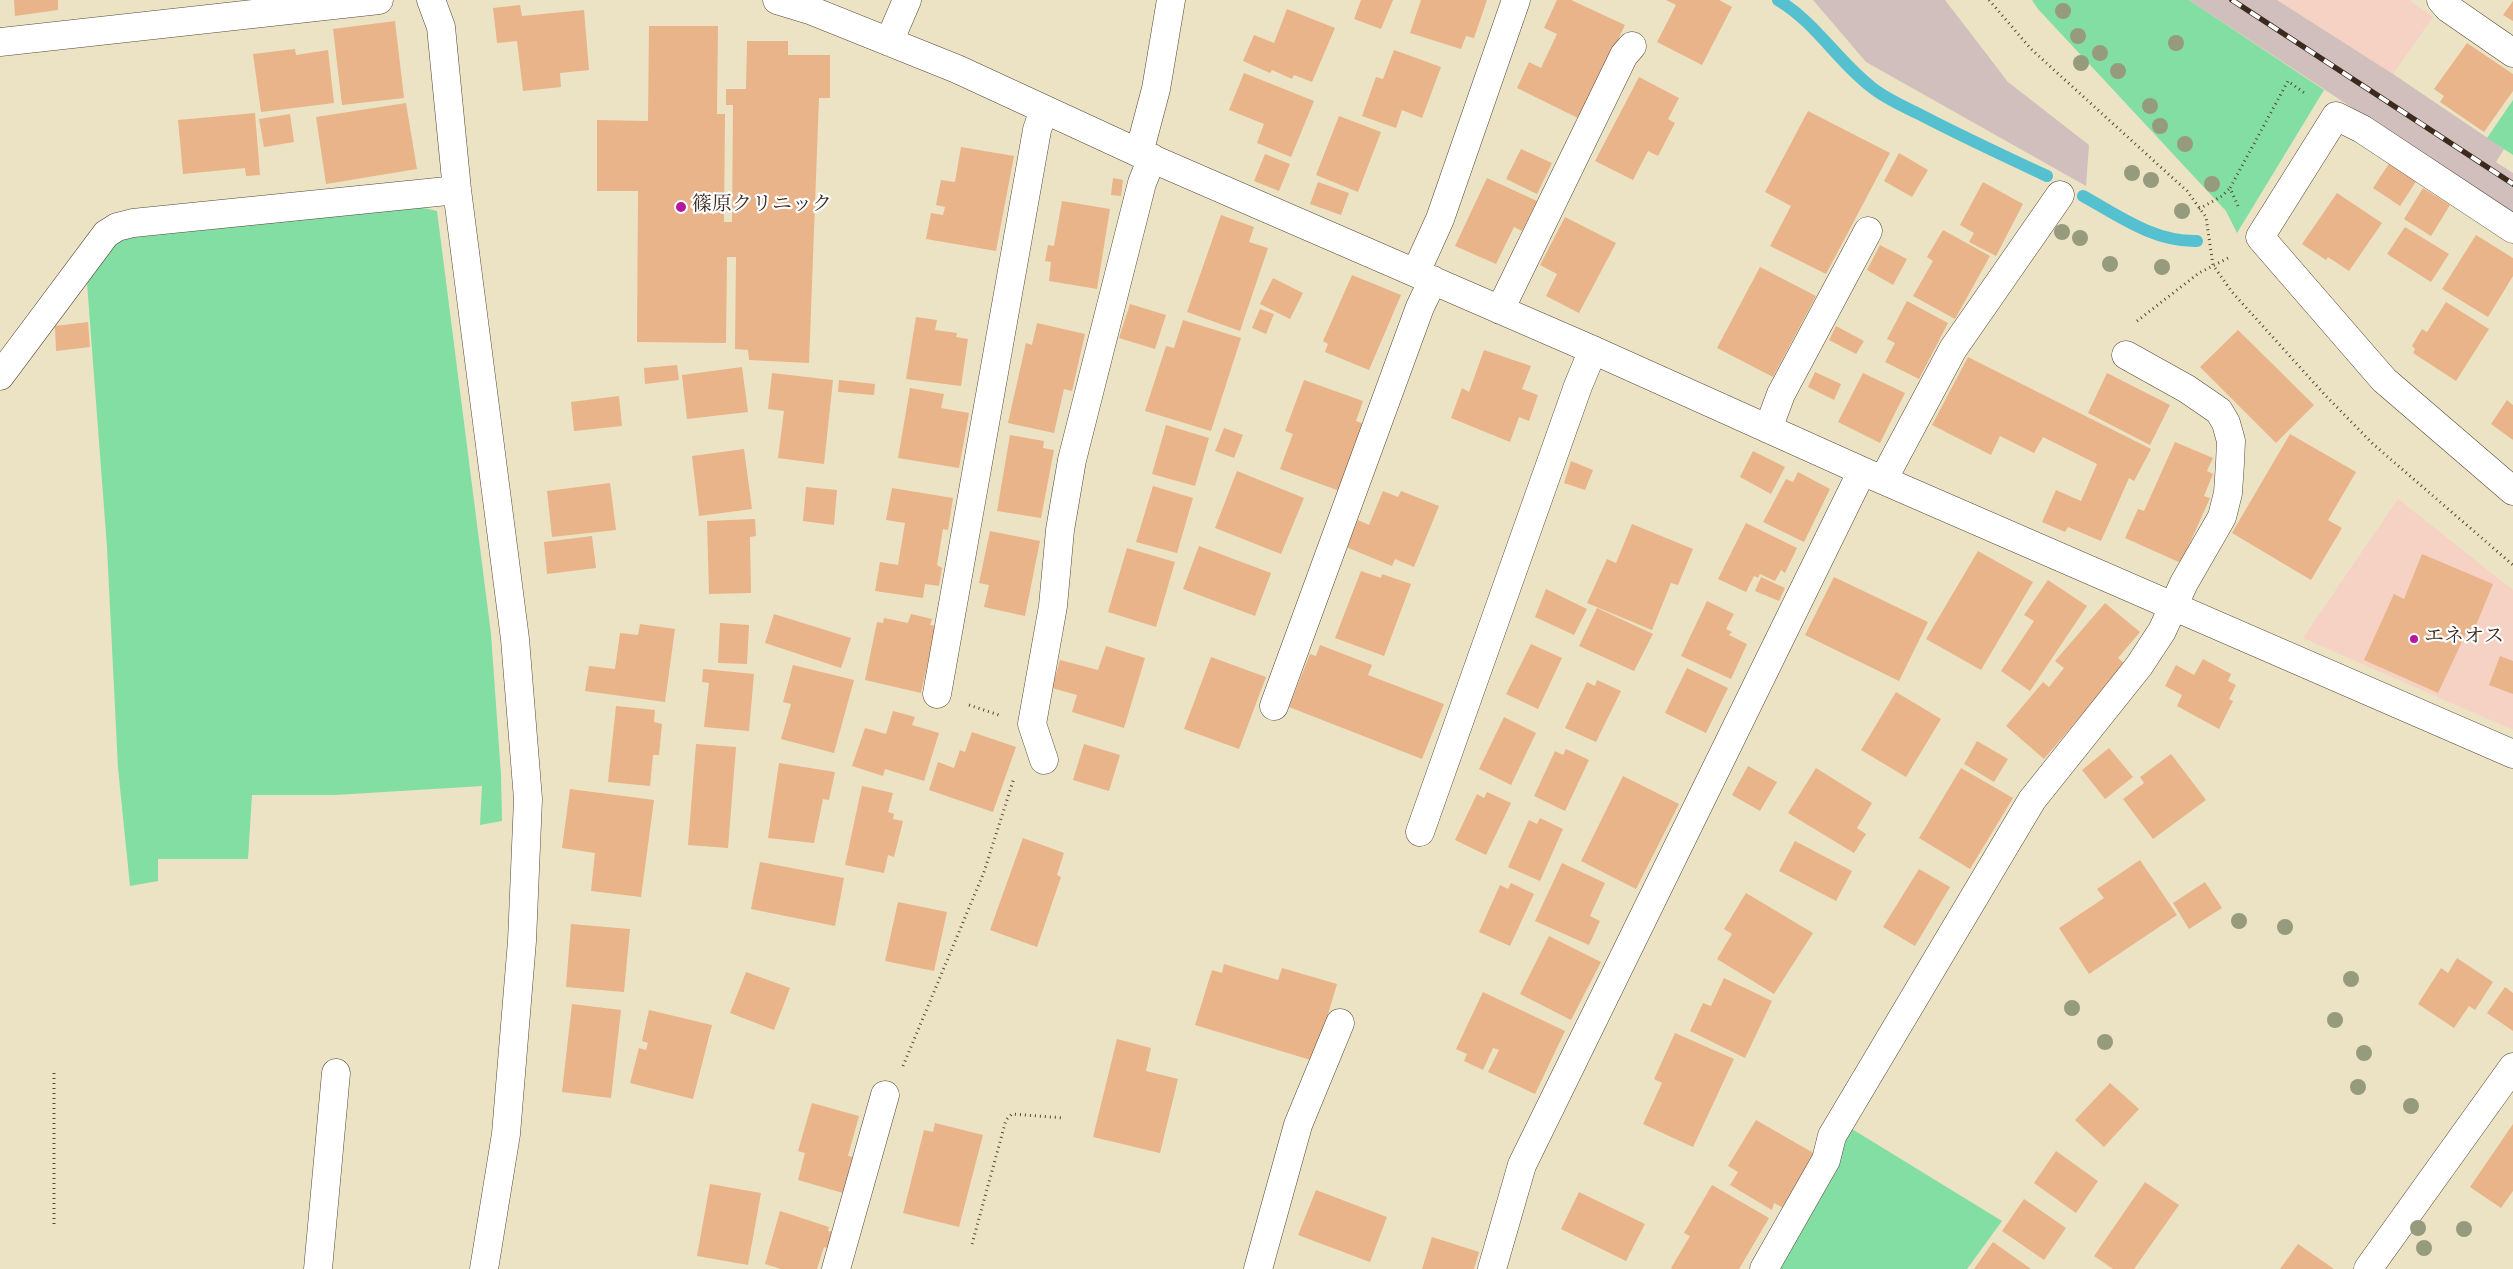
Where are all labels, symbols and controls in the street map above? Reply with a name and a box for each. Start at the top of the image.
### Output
place label: 篠原クリニック [692,195,832,219]
marker: 篠原クリニック [674,200,688,214]
place label: エネオス [2424,627,2504,651]
marker: エネオス [2408,633,2420,645]

